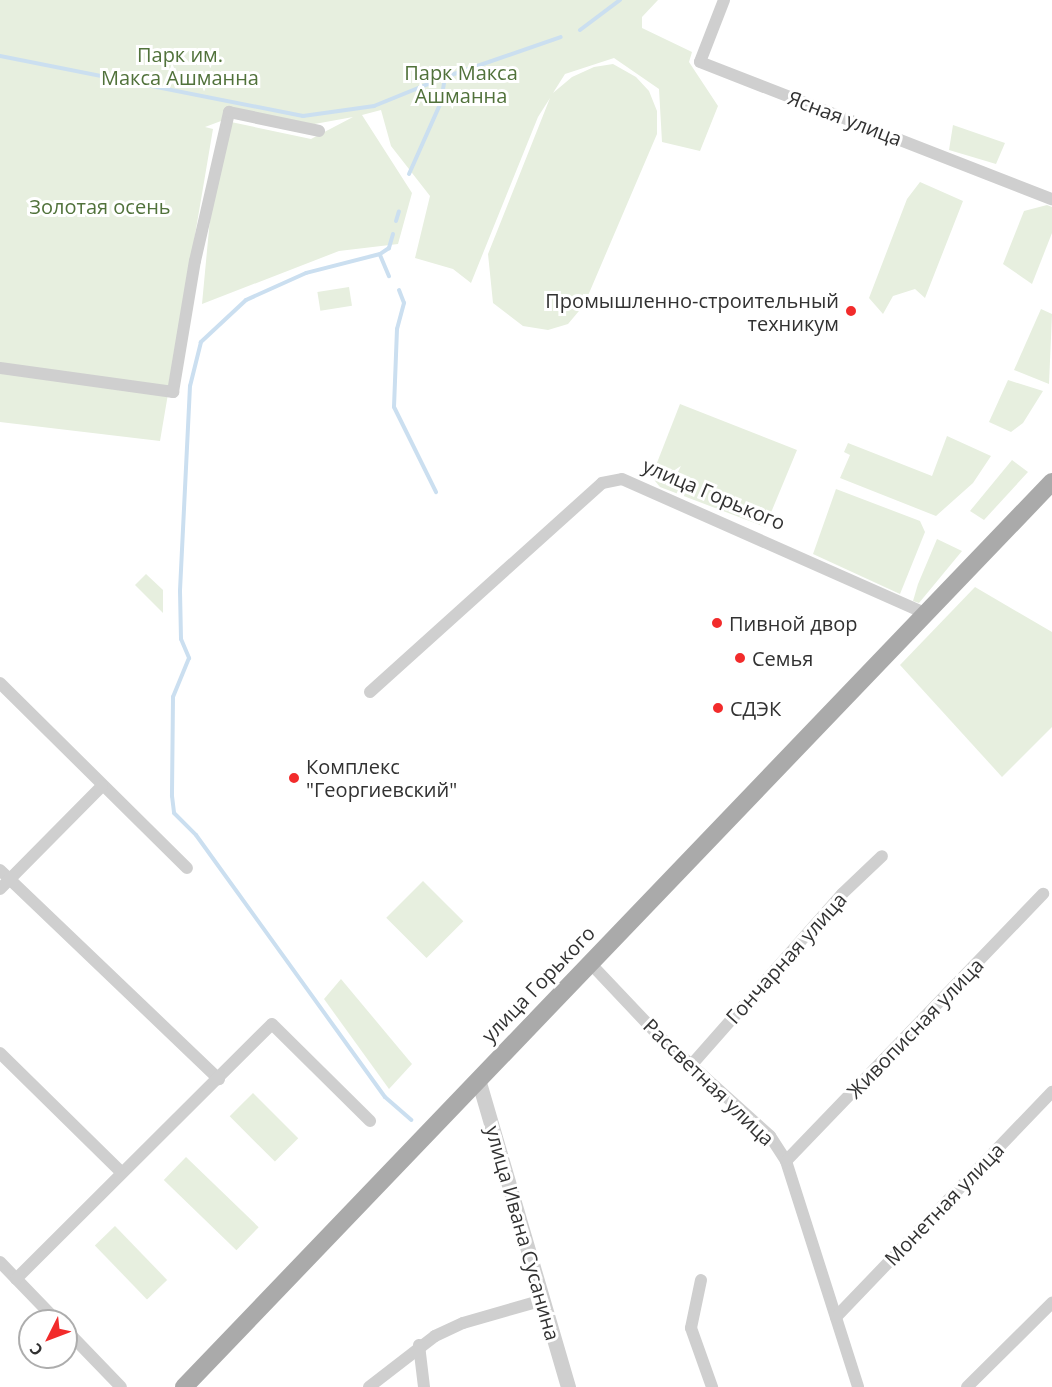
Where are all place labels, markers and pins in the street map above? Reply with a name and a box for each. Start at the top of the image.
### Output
place label: Промышленно-строительный техникум [545,288,839,335]
marker: Промышленно-строительный техникум [844,304,858,318]
place label: Пивной двор [729,611,858,635]
marker: Пивной двор [710,616,724,630]
place label: Семья [752,646,813,670]
marker: Семья [733,651,747,665]
place label: СДЭК [730,696,781,720]
marker: СДЭК [711,701,725,715]
place label: Комплекс "Георгиевский" [306,754,457,801]
marker: Комплекс "Георгиевский" [287,771,301,785]

